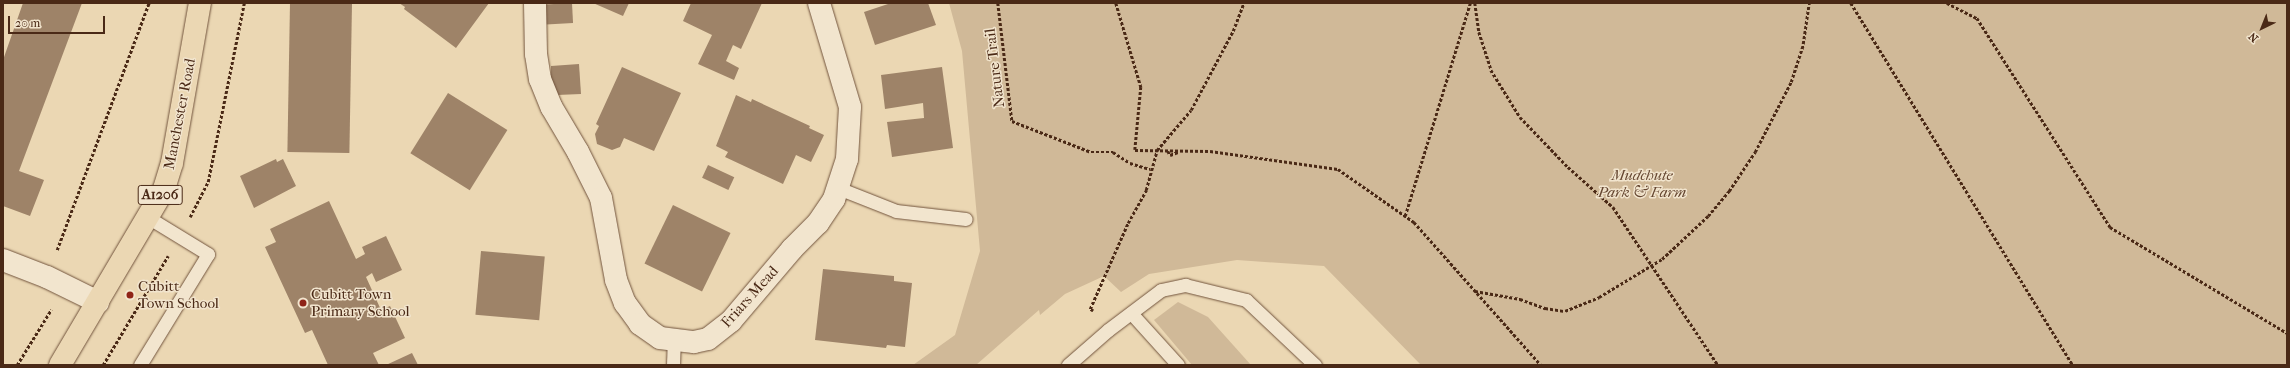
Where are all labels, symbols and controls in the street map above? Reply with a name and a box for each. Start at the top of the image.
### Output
scale bar [10,8,107,34]
north arrow [2242,8,2282,48]
text: 20 m [15,16,40,30]
street label: Nature Trail [981,27,1009,109]
text: N [2246,30,2261,45]
street label: Manchester Road [160,57,200,171]
park label: Mudchute Park & Farm [1598,166,1686,201]
road number: A1206 [137,183,183,207]
street label: Friars Mead [718,262,782,332]
place label: Cubitt Town School [138,277,219,312]
place label: Cubitt Town Primary School [311,285,410,320]
marker: Cubitt Town School [125,290,135,300]
marker: Cubitt Town Primary School [298,298,308,308]

